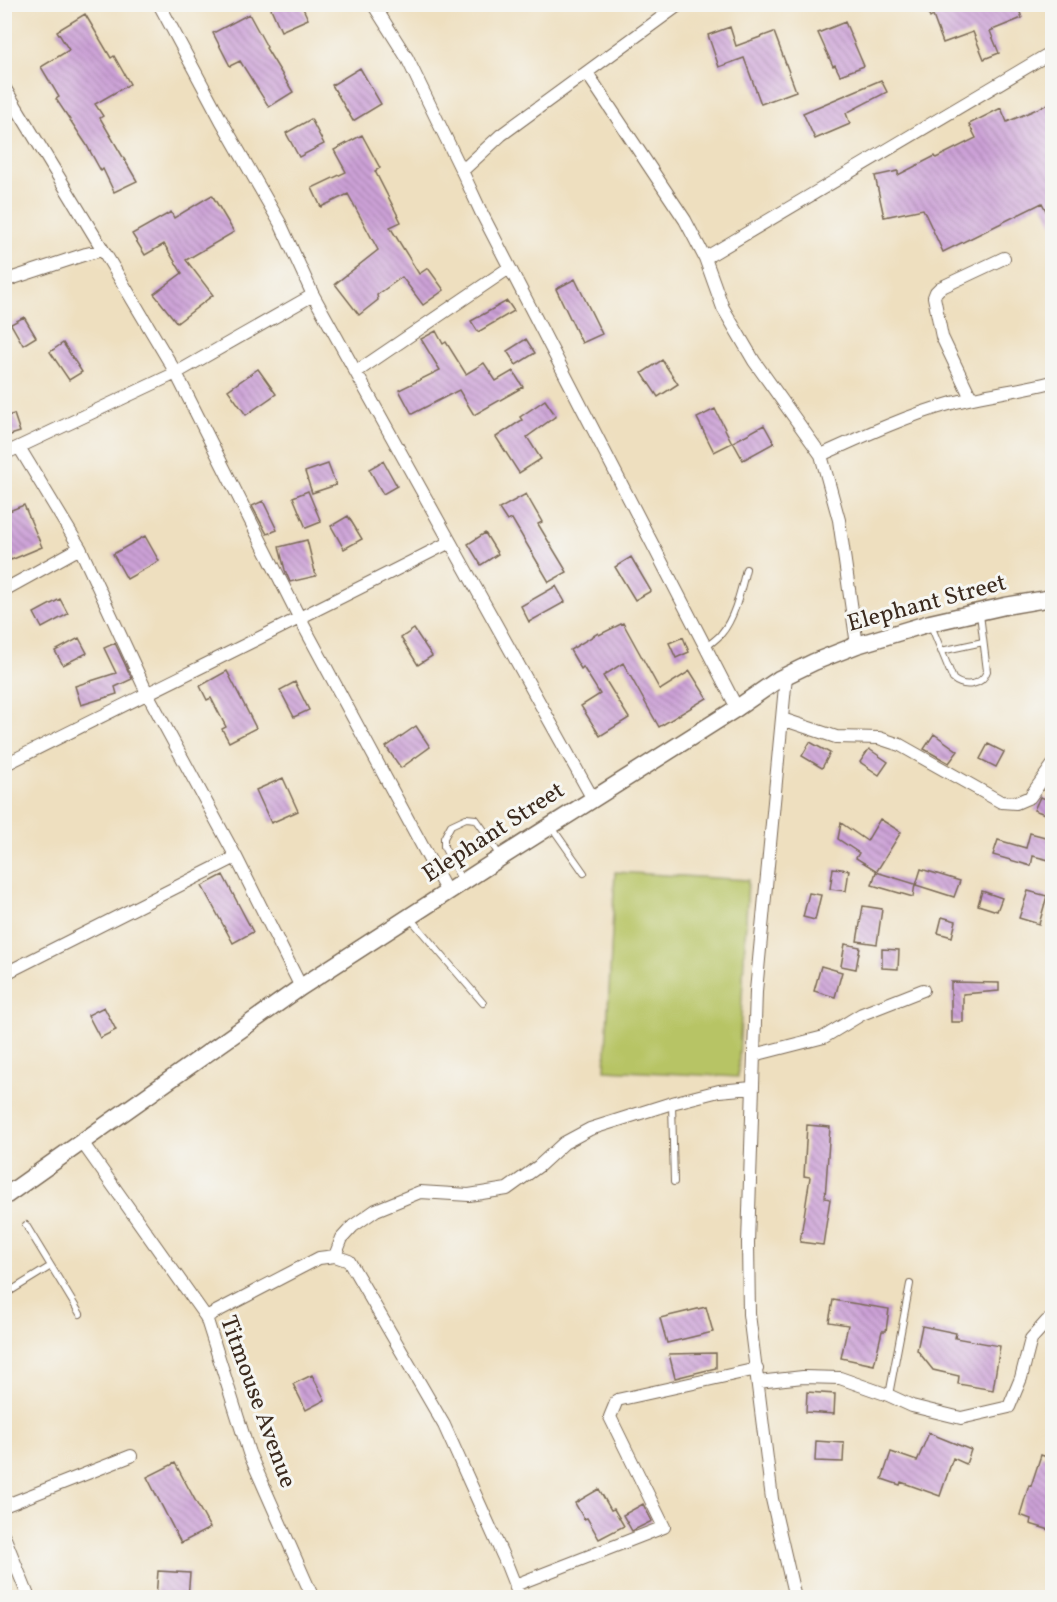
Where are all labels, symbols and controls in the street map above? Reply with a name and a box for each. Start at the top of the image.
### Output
street label: Elephant Street [844,566,1010,642]
street label: Elephant Street [416,774,572,892]
street label: Titmouse Avenue [210,1311,304,1493]

